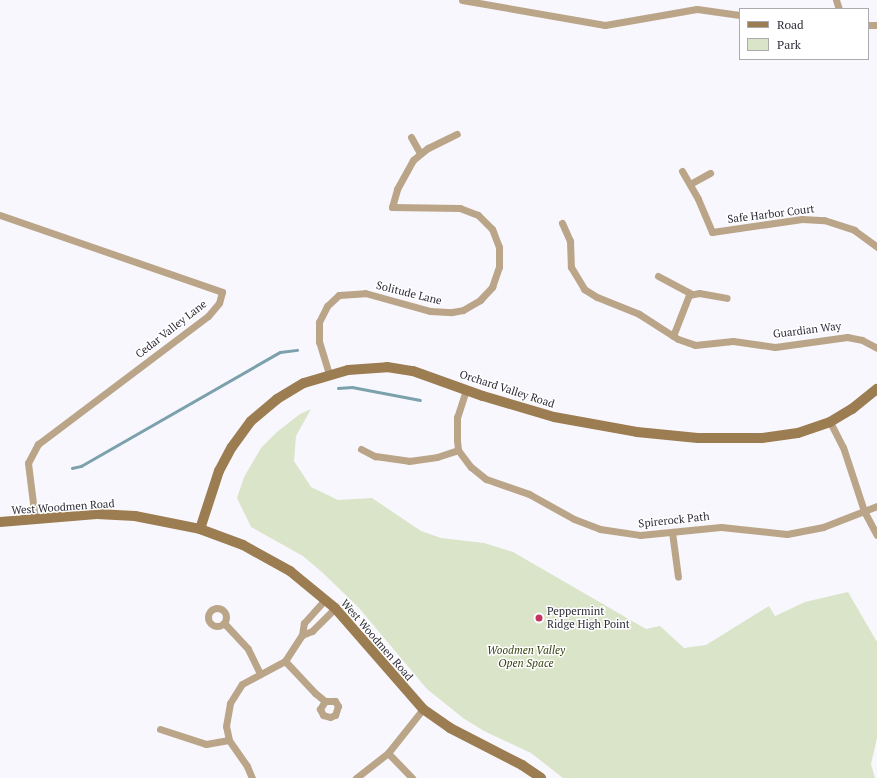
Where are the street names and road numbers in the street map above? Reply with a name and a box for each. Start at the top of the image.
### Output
street label: Safe Harbor Court [727,202,815,226]
street label: Solitude Lane [375,278,443,308]
street label: Cedar Valley Lane [133,297,209,361]
street label: Guardian Way [772,319,842,341]
street label: Orchard Valley Road [458,367,556,411]
street label: West Woodmen Road [11,497,115,517]
street label: Spirerock Path [638,510,710,530]
street label: West Woodmen Road [338,597,416,683]

